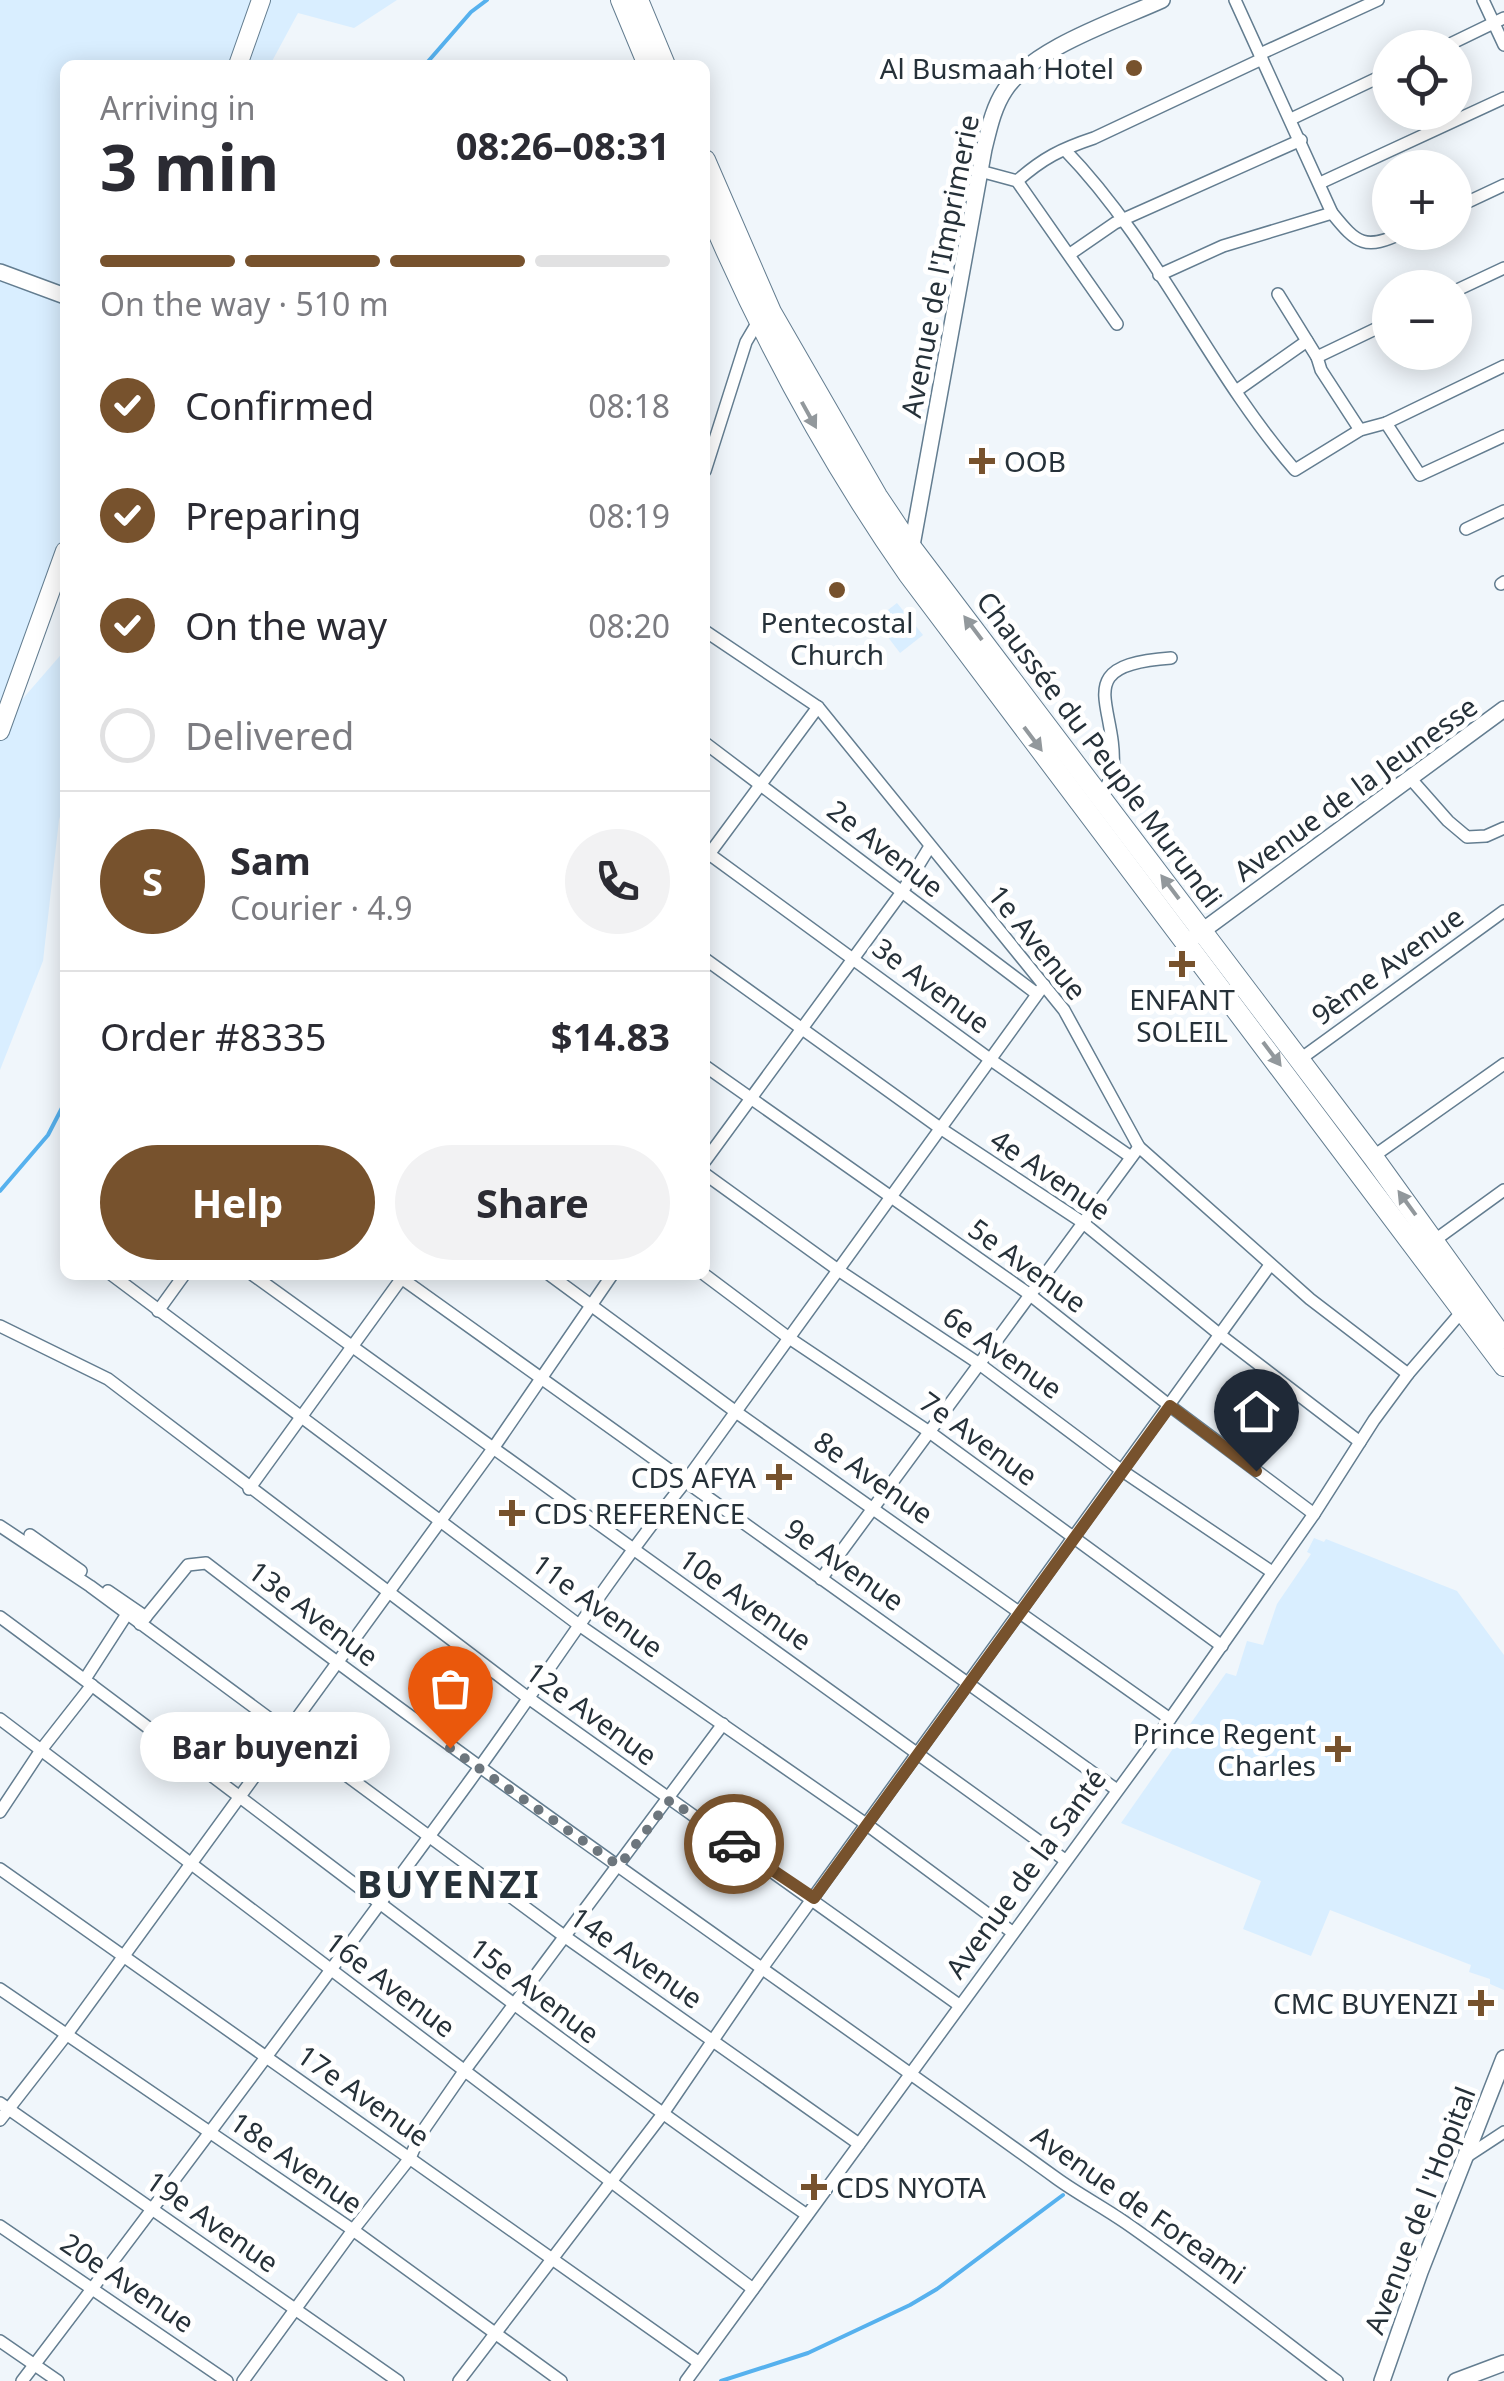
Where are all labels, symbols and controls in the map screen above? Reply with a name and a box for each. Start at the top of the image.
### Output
map controls [1372,30,1472,370]
button: locate [1372,30,1472,130]
place label: Al Busmaah Hotel [880,49,1114,87]
marker: Al Busmaah Hotel [1123,57,1145,79]
text: Arriving in [100,86,255,129]
street label: Avenue de l'Imprimerie [891,111,987,421]
text: 08:26–08:31 [456,119,670,171]
text: 3 min [100,122,279,210]
button: + [1372,150,1472,250]
button: − [1372,270,1472,370]
text: On the way · 510 m [100,282,389,325]
icon: check [100,378,155,433]
text: Confirmed [185,379,374,431]
text: 08:18 [588,384,670,427]
one-way arrow [801,400,818,429]
place label: OOB [1004,442,1066,480]
marker: OOB [969,448,995,474]
icon: check [100,488,155,543]
text: Preparing [185,489,361,541]
text: 08:19 [588,494,670,537]
marker: Pentecostal Church [826,579,848,601]
street label: Chaussée du Peuple Murundi [969,583,1231,915]
icon: check [100,598,155,653]
text: On the way [185,599,387,651]
place label: Pentecostal Church [761,603,913,673]
text: 08:20 [588,604,670,647]
one-way arrow [963,615,984,641]
street label: Avenue de la Jeunesse [1225,687,1485,889]
text: Delivered [185,709,354,761]
one-way arrow [1023,726,1043,752]
street label: 2e Avenue [820,791,952,905]
button: phone [565,829,670,934]
text: Sam [230,834,311,886]
text: S [142,855,163,907]
one-way arrow [1160,874,1181,900]
street label: 1e Avenue [980,877,1096,1007]
text: Courier · 4.9 [230,886,413,929]
street label: 9ème Avenue [1303,897,1471,1033]
street label: 3e Avenue [866,928,998,1042]
marker: ENFANT SOLEIL [1169,951,1195,977]
place label: ENFANT SOLEIL [1129,980,1235,1050]
text: Order #8335 [100,1010,326,1062]
text: $14.83 [551,1010,670,1062]
one-way arrow [1261,1041,1282,1067]
street label: 4e Avenue [983,1120,1119,1228]
button: Help [100,1145,375,1260]
button: Share [395,1145,670,1260]
one-way arrow [1398,1190,1418,1216]
street label: 5e Avenue [961,1209,1095,1321]
street label: 6e Avenue [936,1297,1070,1407]
pin [1214,1369,1299,1472]
street label: 7e Avenue [912,1382,1046,1494]
icon: home [1229,1384,1284,1439]
street label: 8e Avenue [807,1422,941,1532]
place label: CDS AFYA [631,1458,756,1496]
marker: CDS AFYA [766,1464,792,1490]
place label: CDS REFERENCE [534,1494,745,1532]
marker: CDS REFERENCE [499,1500,525,1526]
street label: 9e Avenue [778,1509,912,1619]
street label: 10e Avenue [672,1539,820,1659]
street label: 11e Avenue [525,1545,671,1665]
street label: 13e Avenue [241,1552,387,1674]
pin [408,1646,493,1749]
street label: 12e Avenue [519,1653,665,1773]
icon: bag [423,1661,478,1716]
callout: Bar buyenzi [140,1713,390,1783]
place label: Prince Regent Charles [1133,1714,1316,1784]
text: Bar buyenzi [171,1725,359,1768]
marker: Prince Regent Charles [1325,1736,1351,1762]
street label: Avenue de la Santé [936,1761,1114,1985]
courier [684,1794,784,1894]
icon: car [707,1817,762,1872]
district label: BUYENZI [357,1857,541,1909]
street label: 14e Avenue [563,1897,711,2017]
street label: 16e Avenue [318,1923,464,2045]
street label: 15e Avenue [462,1929,608,2051]
place label: CMC BUYENZI [1273,1984,1458,2022]
marker: CMC BUYENZI [1468,1990,1494,2016]
street label: 17e Avenue [290,2035,438,2155]
street label: Avenue de l 'Hopital [1354,2081,1484,2339]
street label: 18e Avenue [223,2102,371,2222]
street label: Avenue de Foreami [1024,2116,1254,2292]
street label: 19e Avenue [139,2161,287,2281]
place label: CDS NYOTA [836,2168,986,2206]
marker: CDS NYOTA [801,2174,827,2200]
street label: 20e Avenue [54,2223,202,2341]

